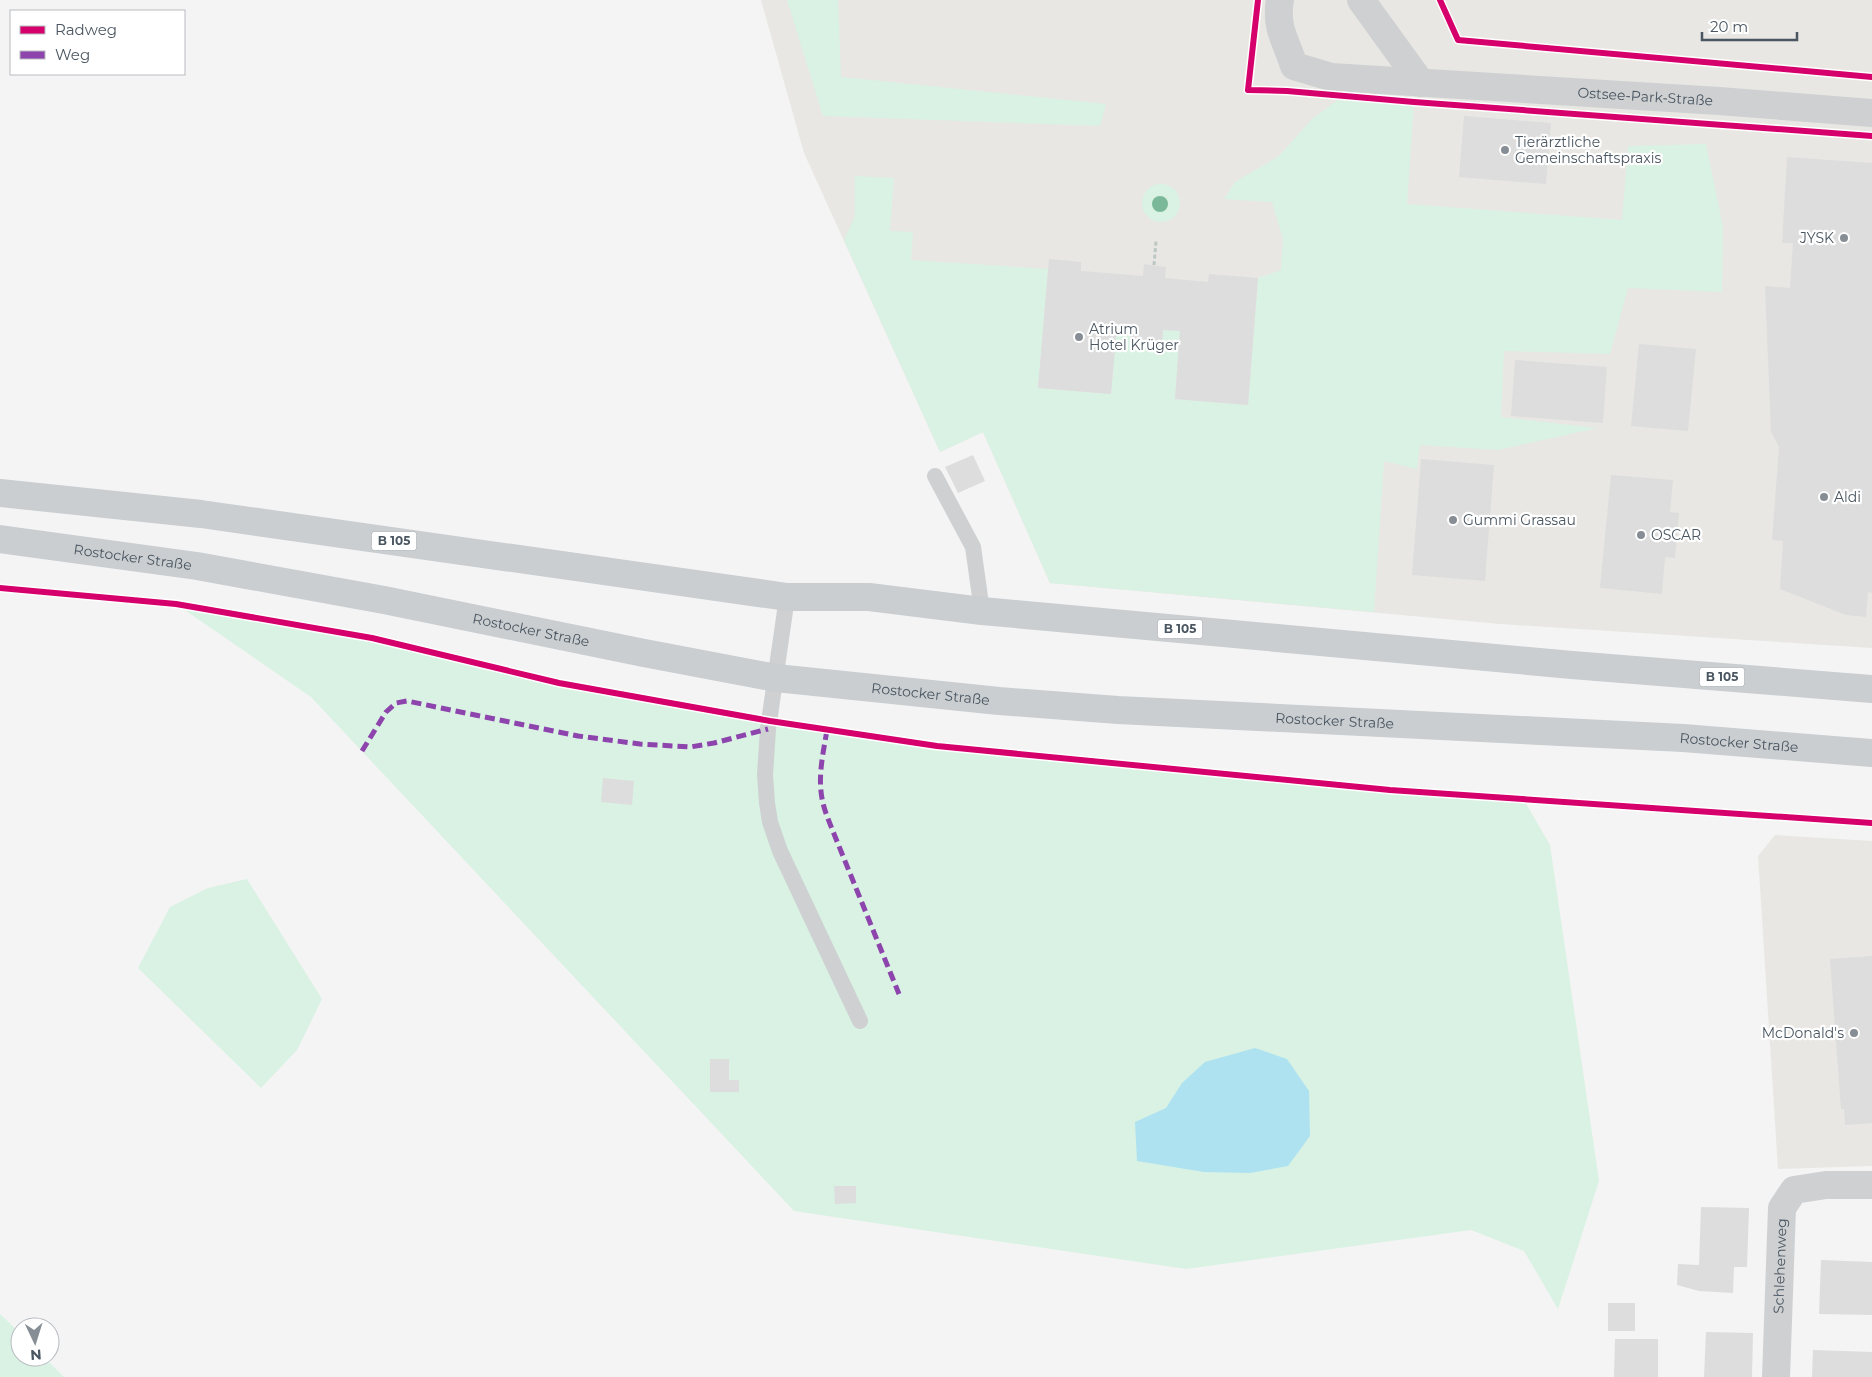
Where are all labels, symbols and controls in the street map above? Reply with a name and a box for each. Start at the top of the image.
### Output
legend [10,10,185,75]
scale bar [1702,10,1797,42]
text: 20 m [1710,17,1748,36]
text: Radweg [55,20,117,39]
text: Weg [55,45,90,64]
street label: Ostsee-Park-Straße [1577,83,1714,110]
place label: Tierärztliche Gemeinschaftspraxis [1515,133,1661,167]
marker: Tierärztliche Gemeinschaftspraxis [1499,144,1511,156]
place label: JYSK [1799,229,1834,247]
marker: JYSK [1838,232,1850,244]
place label: Atrium Hotel Krüger [1089,320,1179,354]
marker: Atrium Hotel Krüger [1073,331,1085,343]
place label: Aldi [1834,488,1861,506]
marker: Aldi [1818,491,1830,503]
place label: Gummi Grassau [1463,511,1576,529]
marker: Gummi Grassau [1447,514,1459,526]
place label: OSCAR [1651,526,1701,544]
marker: OSCAR [1635,529,1647,541]
road number: B 105 [372,532,416,550]
street label: Rostocker Straße [73,540,193,574]
street label: Rostocker Straße [471,609,591,651]
road number: B 105 [1158,620,1202,638]
road number: B 105 [1700,668,1744,686]
street label: Rostocker Straße [870,679,991,709]
street label: Rostocker Straße [1275,709,1394,733]
street label: Rostocker Straße [1679,729,1799,756]
place label: McDonald's [1762,1024,1844,1042]
marker: McDonald's [1848,1027,1860,1039]
street label: Schlehenweg [1769,1218,1791,1314]
north arrow [10,1317,60,1367]
text: N [30,1346,42,1364]

